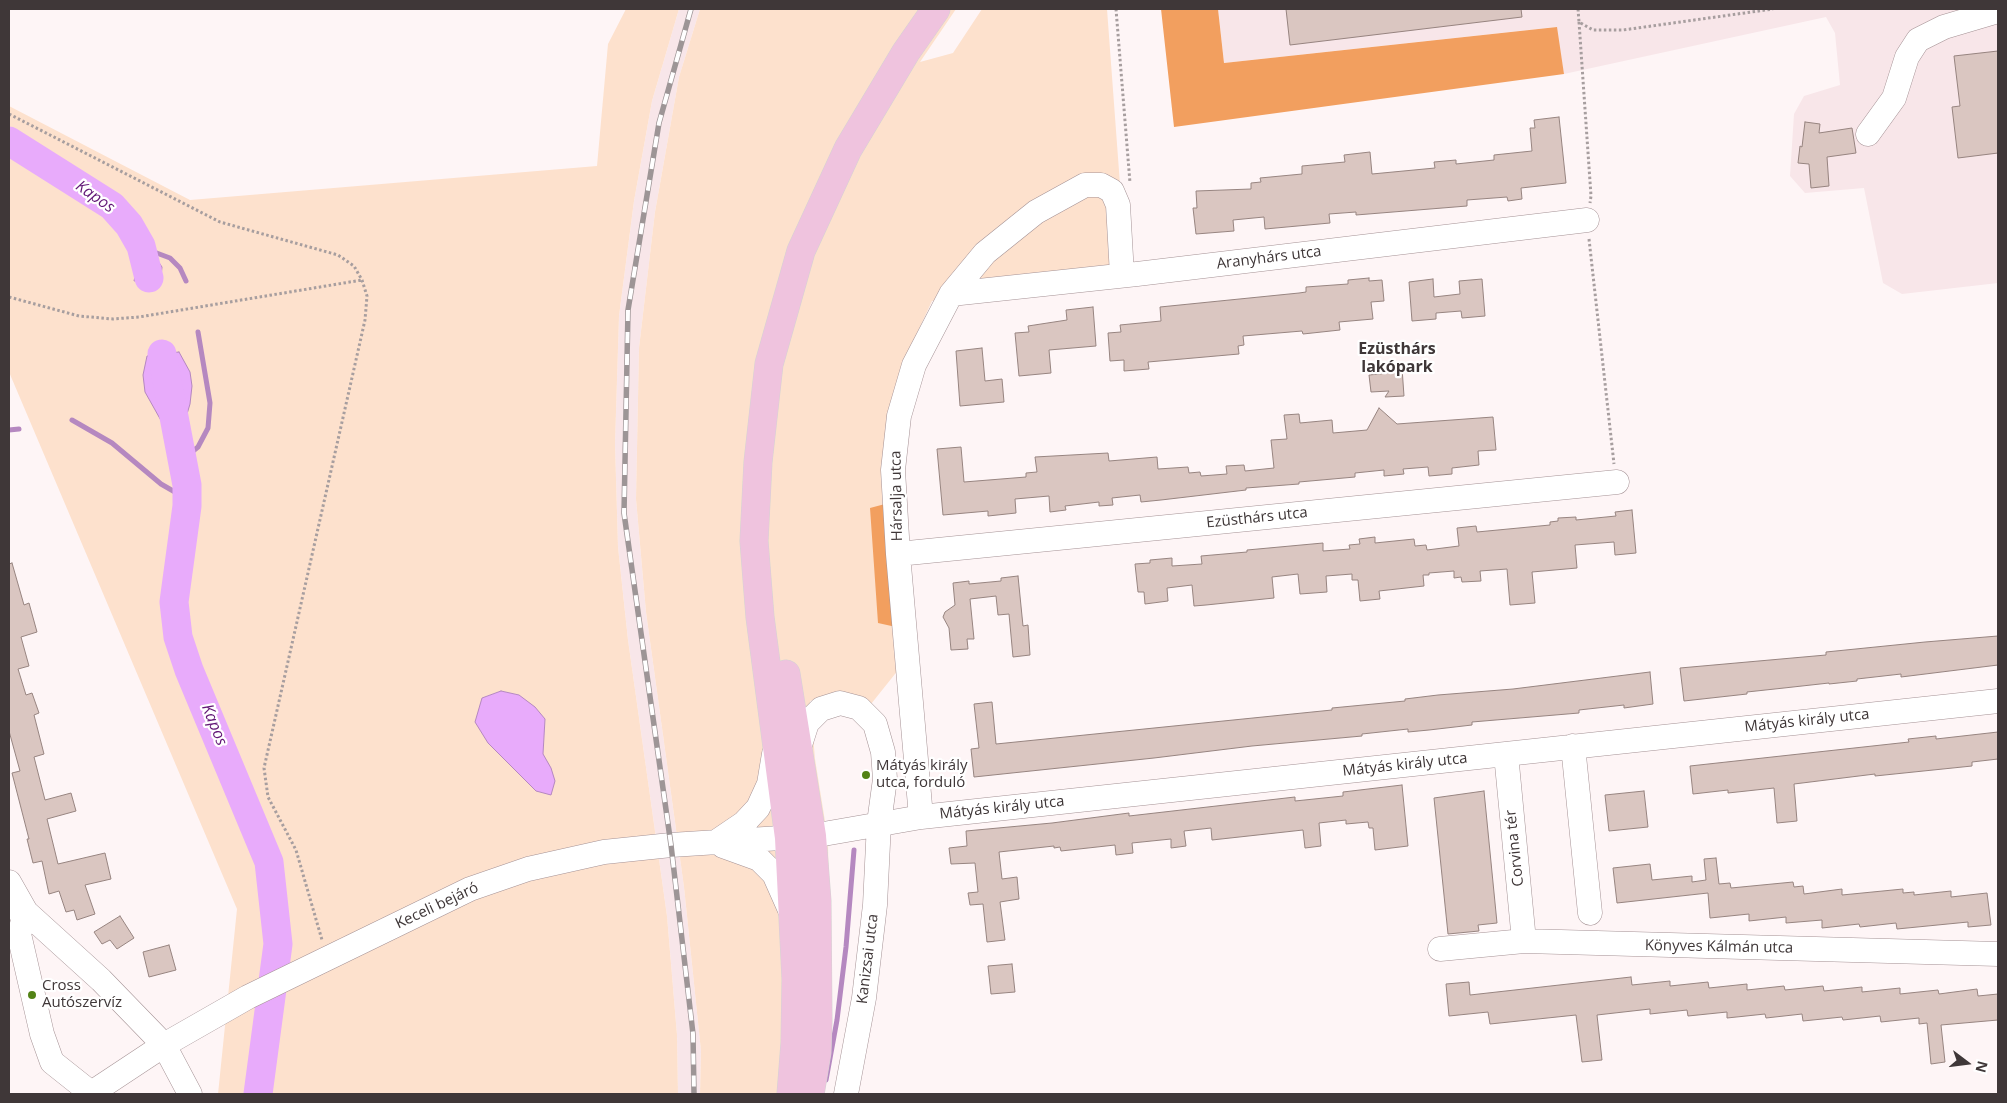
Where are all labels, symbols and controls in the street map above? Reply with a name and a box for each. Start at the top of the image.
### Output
water label: Kapos [72,177,118,217]
street label: Aranyhárs utca [1216,243,1322,273]
district label: Ezüsthárs lakópark [1358,339,1436,377]
street label: Hársalja utca [887,450,907,542]
street label: Ezüsthárs utca [1205,504,1309,532]
water label: Kapos [197,701,231,749]
street label: Mátyás király utca [1744,705,1870,737]
street label: Mátyás király utca [1342,749,1468,781]
place label: Mátyás király utca, forduló [876,757,968,792]
marker: Mátyás király utca, forduló [860,769,872,781]
street label: Mátyás király utca [939,792,1065,824]
street label: Corvina tér [1502,809,1528,887]
street label: Keceli bejáró [393,879,481,933]
street label: Kanizsai utca [854,913,882,1005]
street label: Könyves Kálmán utca [1645,937,1793,957]
place label: Cross Autószervíz [42,977,122,1012]
marker: Cross Autószervíz [26,989,38,1001]
north arrow [1942,1038,1992,1088]
text: N [1971,1059,1993,1075]

